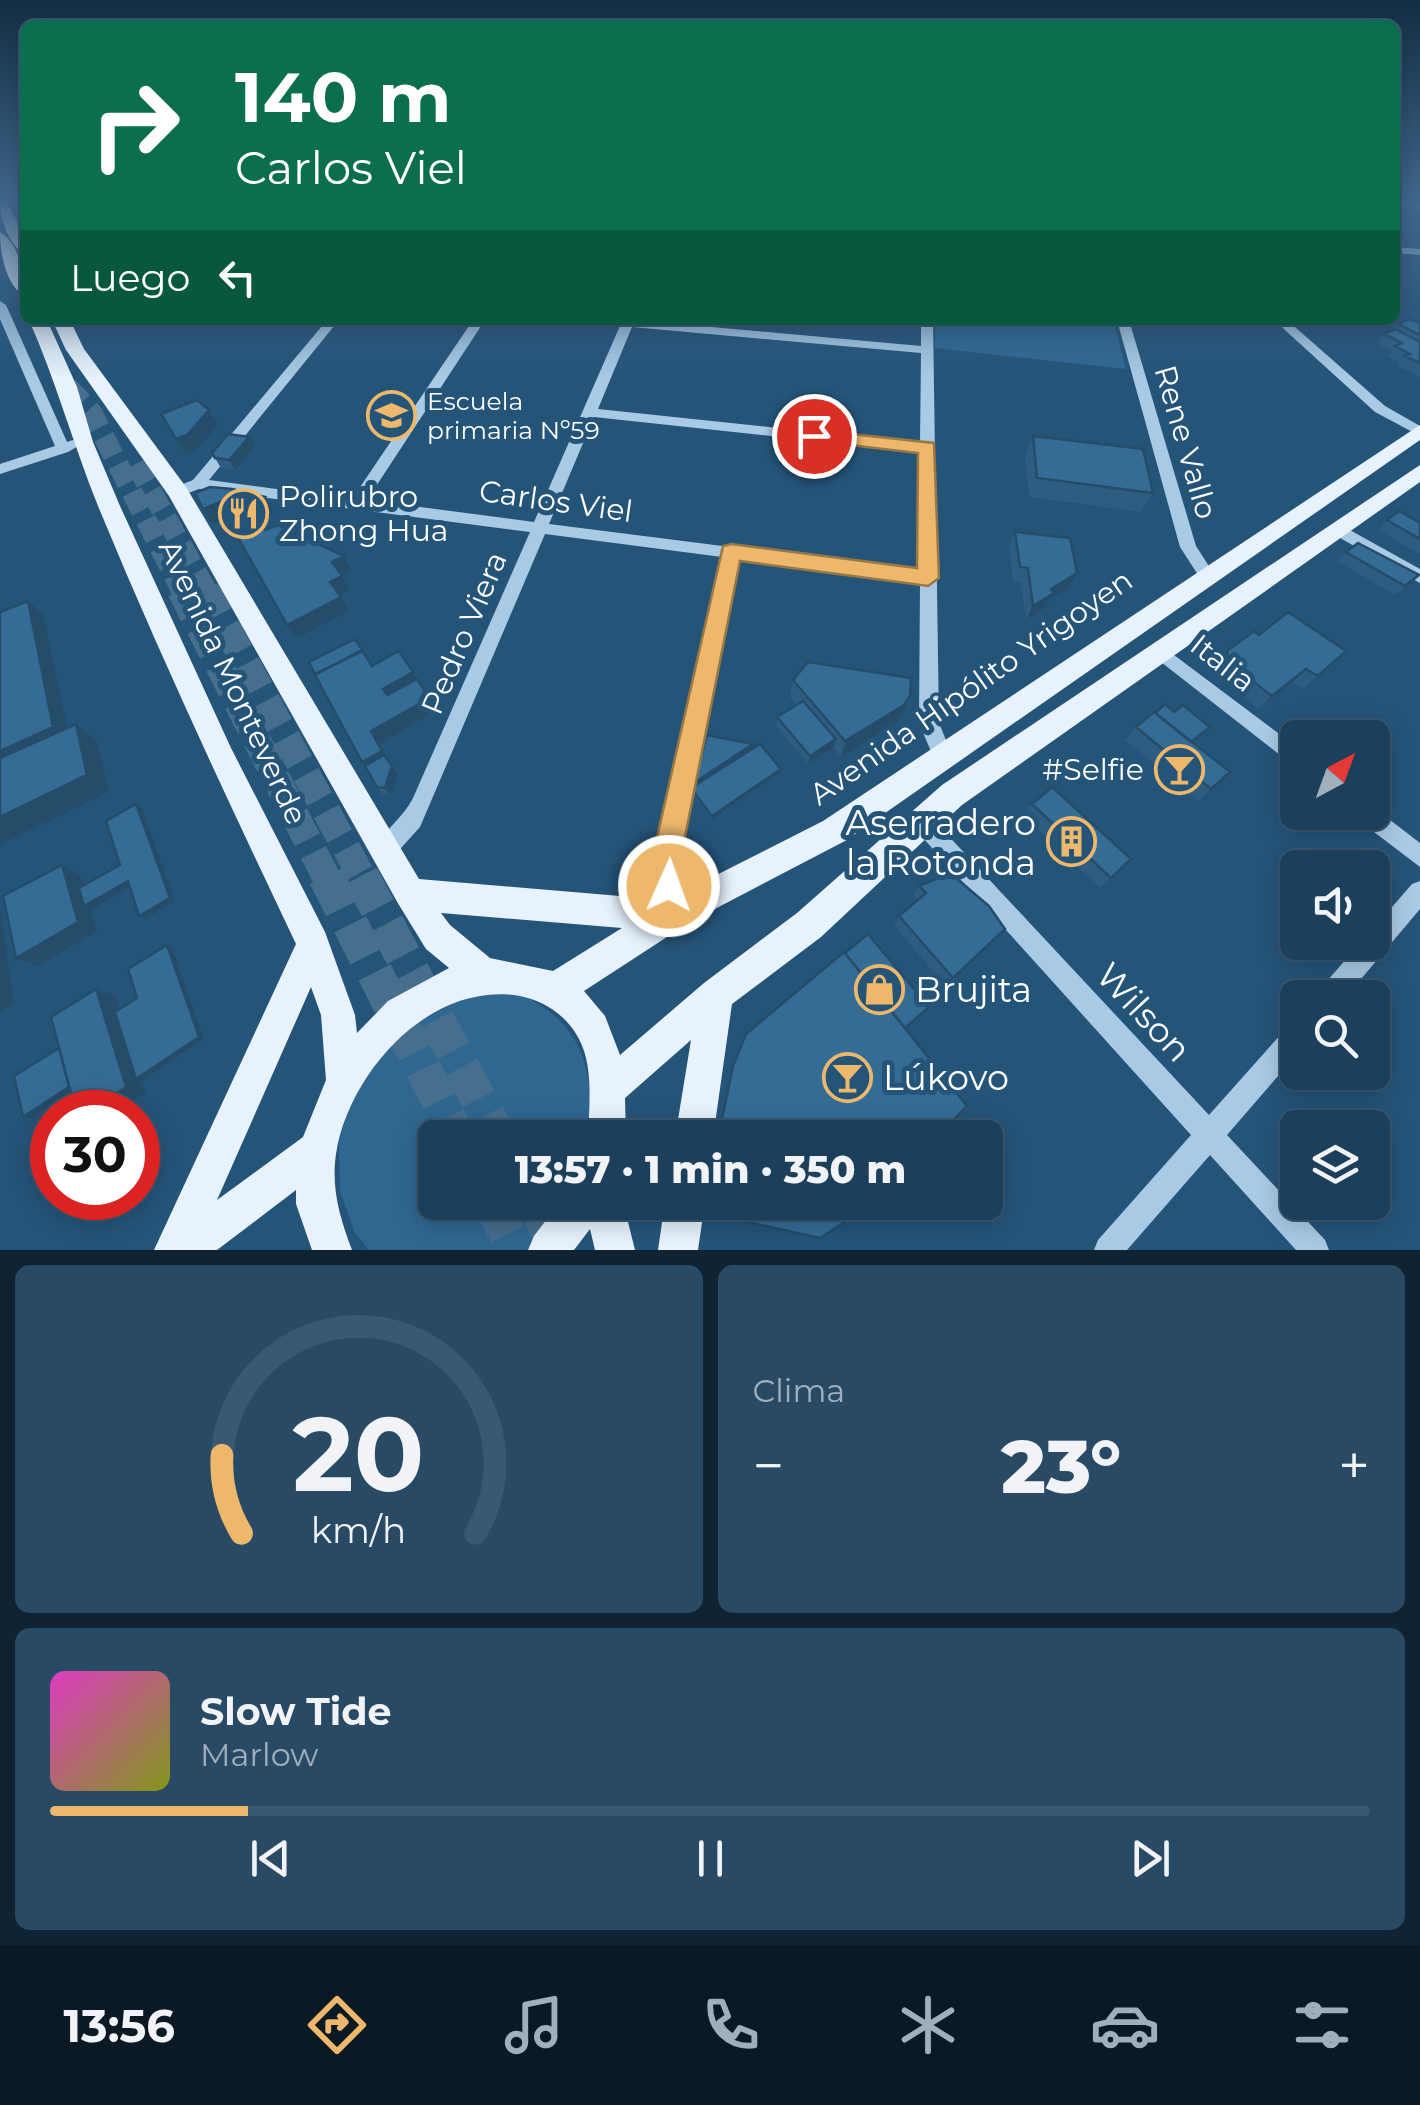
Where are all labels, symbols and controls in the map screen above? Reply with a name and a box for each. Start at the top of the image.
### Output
text: 140 m [235,54,451,140]
icon: right [70,60,200,190]
text: Carlos Viel [235,140,467,195]
icon: left [210,250,265,305]
text: Luego [70,254,190,301]
street label: Rene Vallo [1146,361,1226,523]
place label: Escuela primaria Nº59 [427,386,600,445]
school or university icon: Escuela primaria Nº59 [366,389,418,441]
pin [772,394,857,479]
icon: arrive [787,409,842,464]
street label: Carlos Viel [477,472,635,530]
place label: Polirubro Zhong Hua [279,478,449,549]
restaurant icon: Polirubro Zhong Hua [218,487,270,539]
street label: Avenida Monteverde [151,534,315,830]
street label: Pedro Viera [413,546,515,720]
street label: Avenida Hipólito Yrigoyen [802,561,1140,813]
street label: Italia [1183,626,1263,700]
north arrow [1280,720,1390,830]
map controls [1280,720,1390,1220]
bar icon: #Selfie [1153,743,1205,795]
place label: #Selfie [1042,751,1144,788]
place label: Aserradero la Rotonda [845,801,1036,884]
building icon: Aserradero la Rotonda [1045,816,1097,868]
position arrow [617,834,721,938]
button: sound [1280,850,1390,960]
street label: Wilson [1087,954,1201,1070]
shop icon: Brujita [854,963,906,1015]
place label: Brujita [915,968,1032,1011]
button: search [1280,980,1390,1090]
bar icon: Lúkovo [822,1051,874,1103]
place label: Lúkovo [883,1056,1009,1099]
speed limit sign: 30 [30,1090,160,1220]
button: layers [1280,1110,1390,1220]
text: 13:57 · 1 min · 350 m [515,1146,906,1193]
text: Clima [753,1371,845,1410]
text: 20 [293,1390,425,1517]
text: 23° [1001,1420,1121,1512]
text: − [753,1432,784,1499]
text: + [1338,1432,1370,1499]
text: km/h [311,1508,406,1552]
text: Slow Tide [200,1688,392,1735]
text: Marlow [200,1735,318,1774]
icon: previous [243,1831,298,1886]
icon: pause [683,1831,738,1886]
icon: next [1123,1831,1178,1886]
icon: directions [302,1990,372,2060]
icon: music [499,1990,569,2060]
icon: phone [696,1990,766,2060]
icon: climate [893,1990,963,2060]
icon: car [1090,1990,1160,2060]
icon: filters [1287,1990,1357,2060]
text: 13:56 [63,1998,175,2053]

